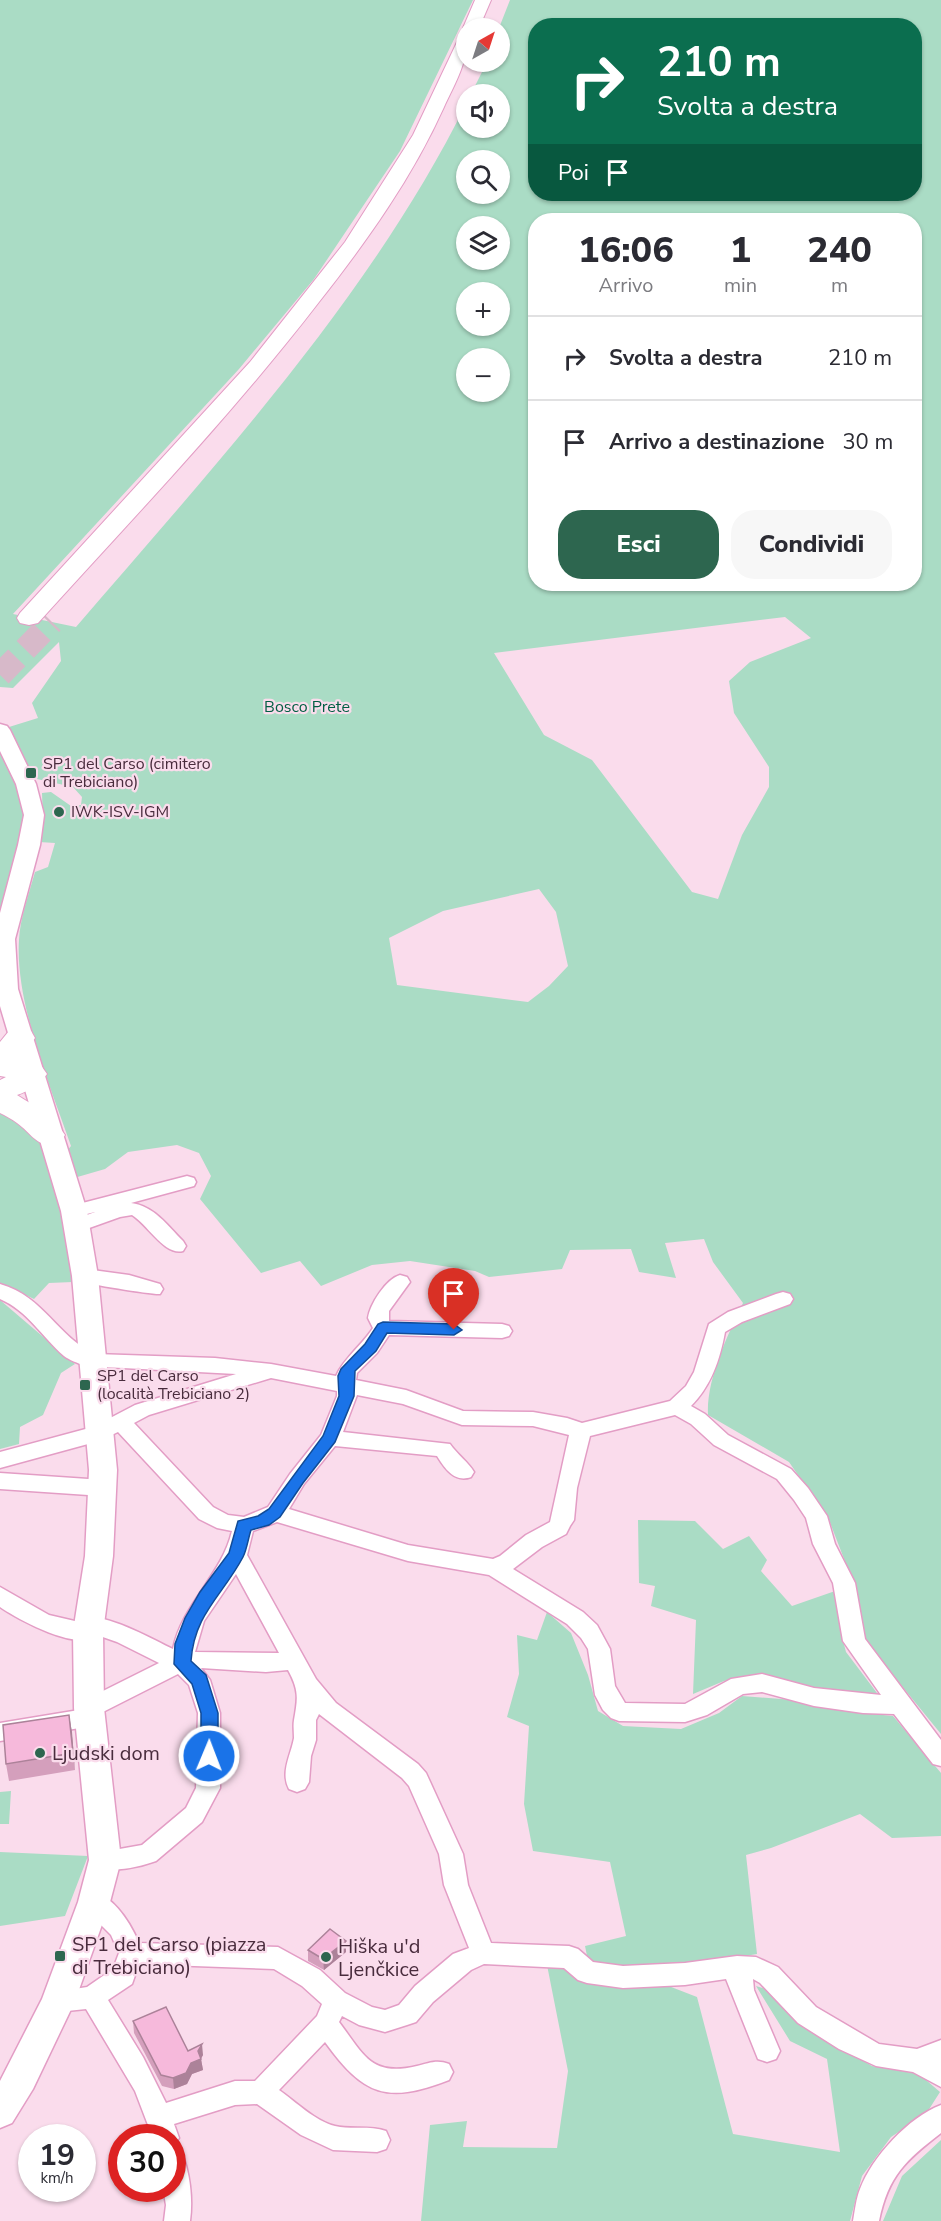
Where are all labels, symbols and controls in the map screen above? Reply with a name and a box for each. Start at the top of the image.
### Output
north arrow [456,18,510,72]
map controls [456,18,510,402]
text: 210 m [657,34,781,91]
icon: right [558,42,636,120]
button: sound [456,84,510,138]
text: Svolta a destra [657,88,838,125]
button: search [456,150,510,204]
icon: arrive [601,156,634,189]
text: Poi [558,158,589,188]
button: layers [456,216,510,270]
text: 16:06 [578,226,674,275]
text: 1 [730,226,751,275]
text: 240 [807,226,872,275]
text: Arrivo [599,272,653,299]
text: min [724,272,757,299]
text: m [831,272,848,299]
button: + [456,282,510,336]
icon: right [558,342,591,375]
text: Svolta a destra [609,343,763,373]
text: 210 m [828,343,892,373]
button: − [456,348,510,402]
icon: arrive [558,426,591,459]
text: Arrivo a destinazione [609,427,824,457]
text: 30 m [842,427,893,457]
button: Esci [558,510,719,579]
button: Condividi [731,510,892,579]
park label: Bosco Prete [264,696,350,718]
place label: SP1 del Carso (cimitero di Trebiciano) [43,753,211,793]
marker: SP1 del Carso (cimitero di Trebiciano) [24,766,38,780]
place label: IWK-ISV-IGM [71,801,169,823]
marker: IWK-ISV-IGM [52,805,66,819]
pin [428,1268,479,1330]
icon: arrive [437,1277,470,1310]
place label: SP1 del Carso (località Trebiciano 2) [97,1365,250,1405]
marker: SP1 del Carso (località Trebiciano 2) [78,1378,92,1392]
position arrow [177,1724,241,1788]
place label: Ljudski dom [52,1740,160,1767]
marker: Ljudski dom [33,1746,47,1760]
place label: SP1 del Carso (piazza di Trebiciano) [72,1931,266,1981]
place label: Hiška u'd Ljenčkice [338,1933,420,1983]
marker: SP1 del Carso (piazza di Trebiciano) [53,1949,67,1963]
marker: Hiška u'd Ljenčkice [319,1950,333,1964]
speed limit sign: 30 [108,2124,186,2202]
text: 19 [39,2135,75,2176]
text: km/h [40,2168,74,2188]

